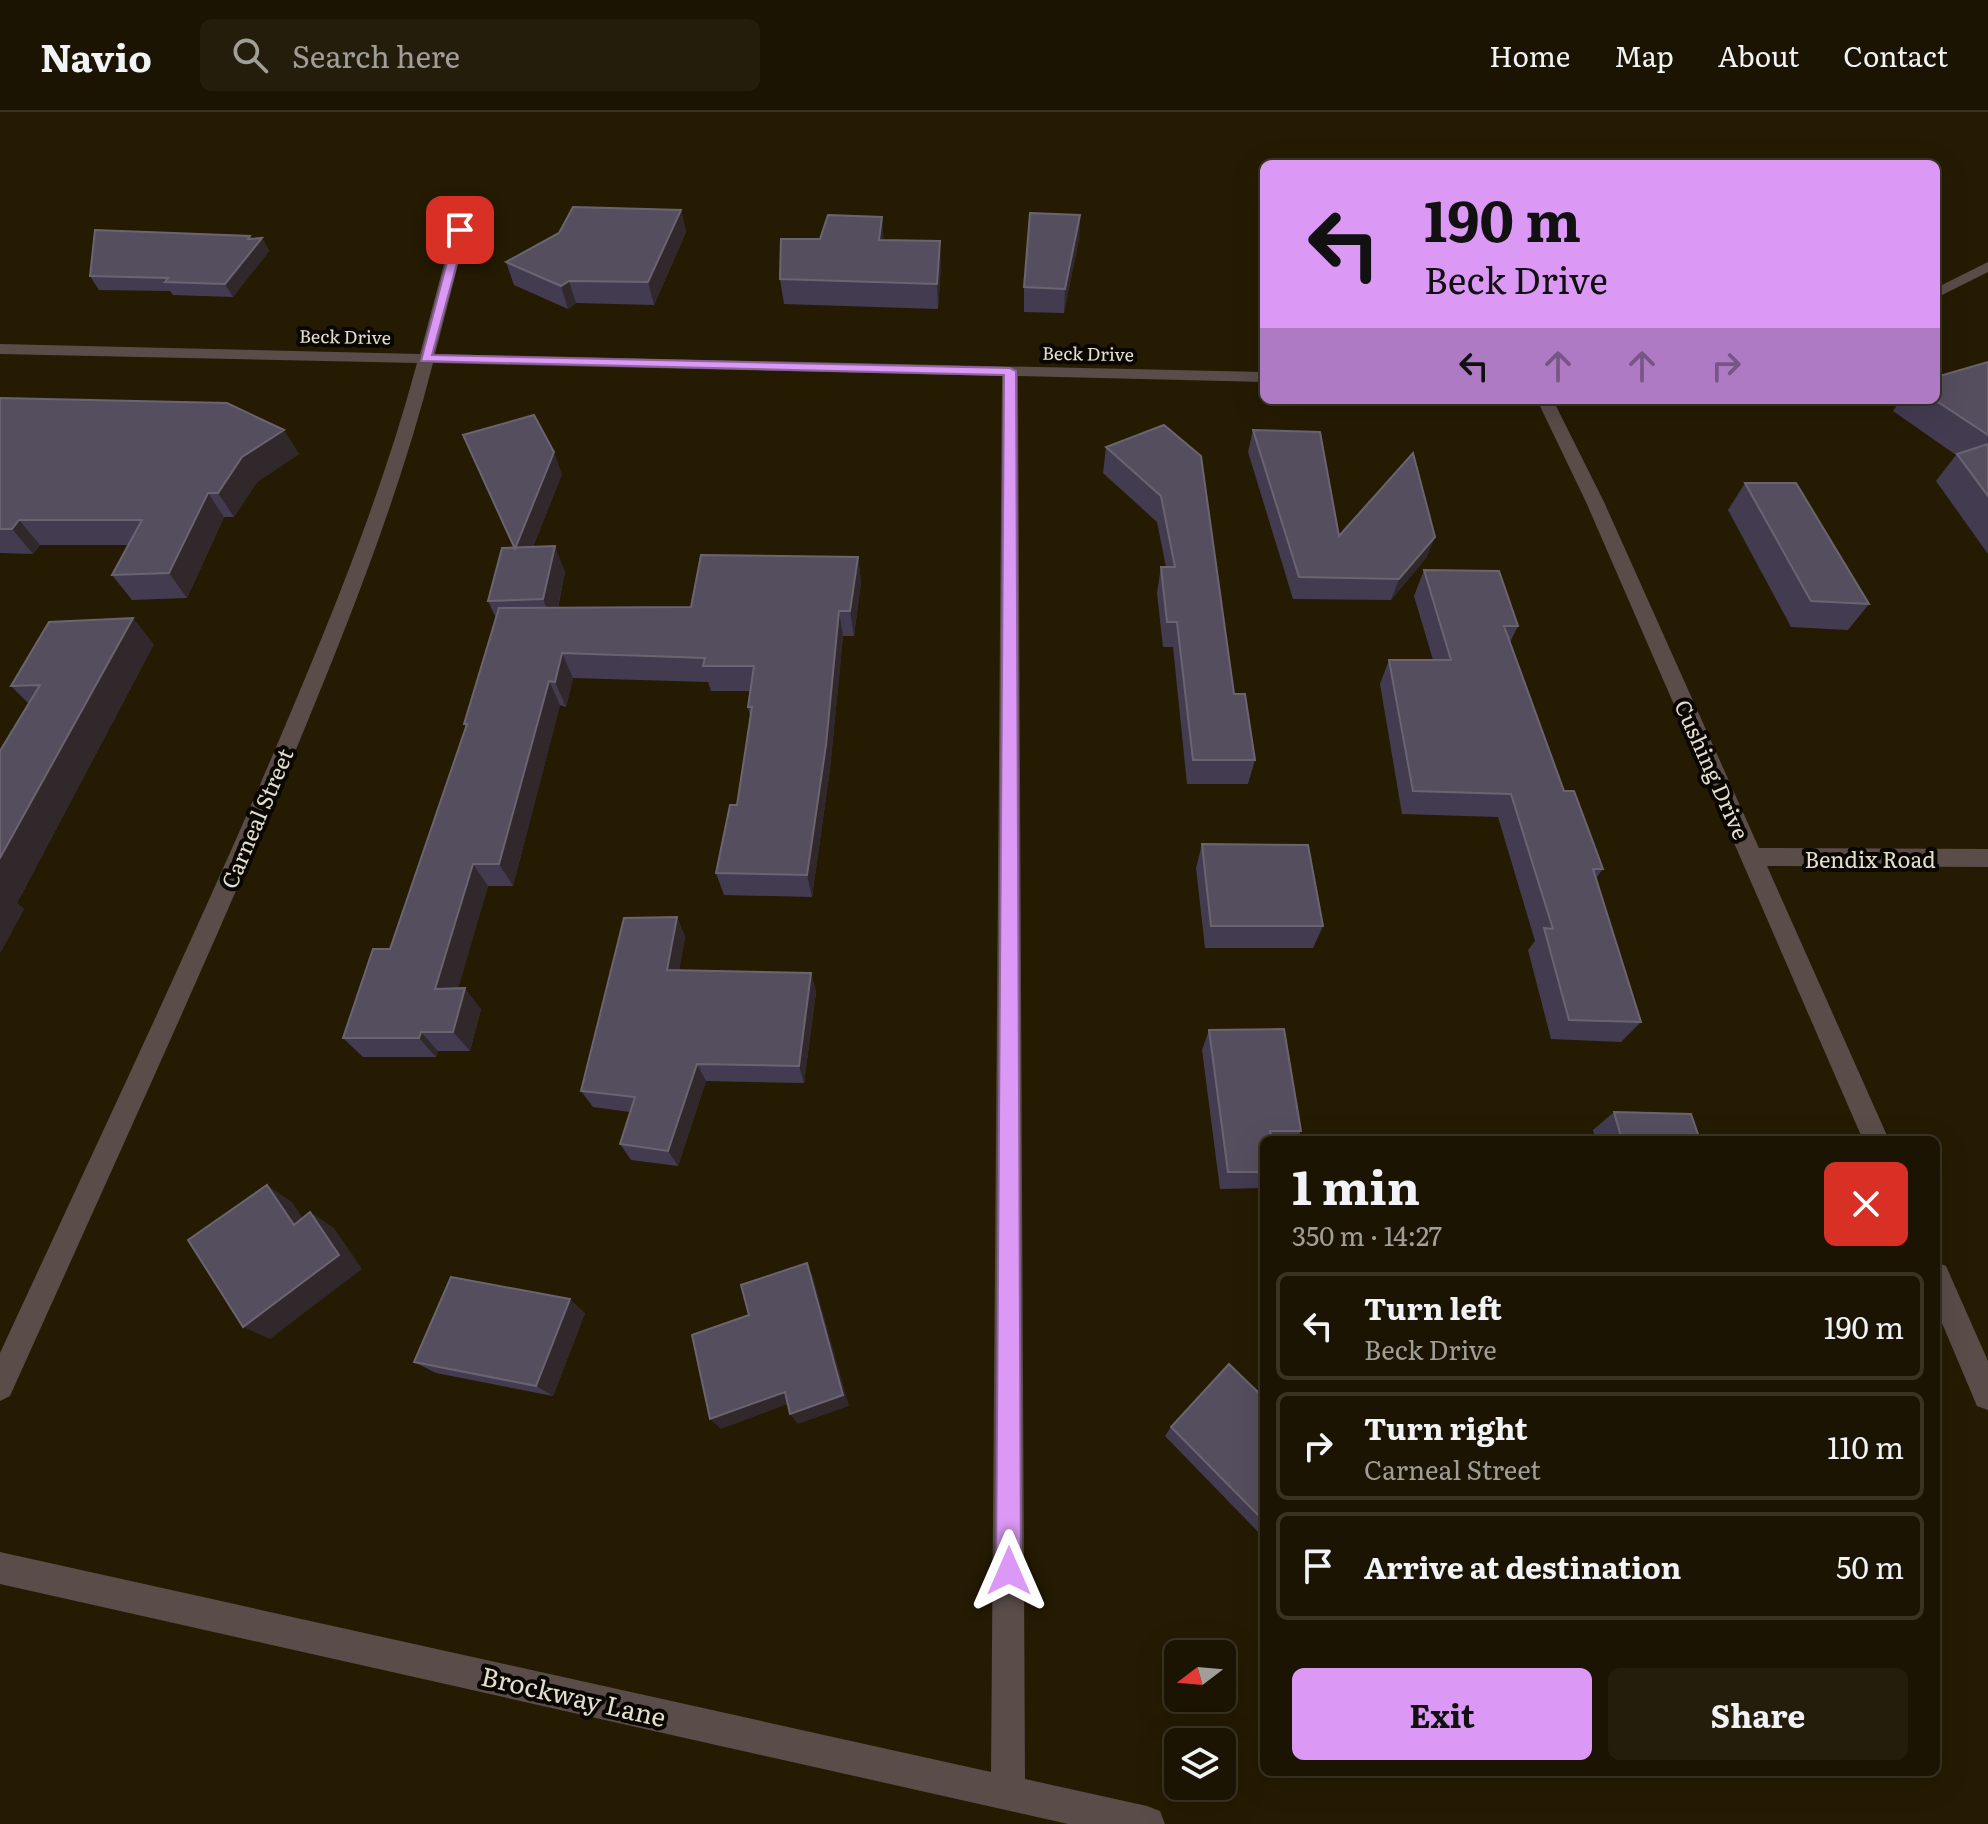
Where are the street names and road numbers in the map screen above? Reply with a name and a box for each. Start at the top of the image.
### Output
street label: Beck Drive [299,322,391,350]
street label: Beck Drive [1042,339,1134,367]
street label: Cushing Drive [1667,694,1759,844]
street label: Carneal Street [212,743,300,893]
street label: Bendix Road [1804,842,1936,875]
street label: Brockway Lane [478,1655,670,1735]

